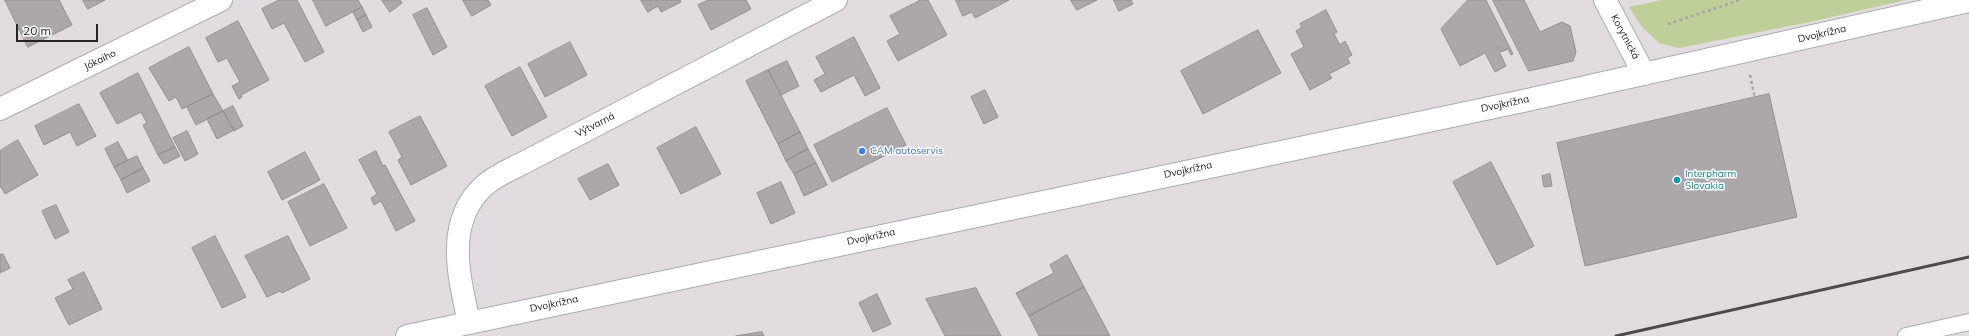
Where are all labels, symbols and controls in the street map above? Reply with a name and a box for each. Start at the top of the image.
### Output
street label: Korytnická [1608,13,1642,61]
scale bar [18,16,100,42]
text: 20 m [23,23,51,38]
street label: Dvojkrížna [1797,23,1847,45]
street label: Jókaiho [82,47,118,73]
street label: Dvojkrížna [1480,93,1530,115]
street label: Výtvarná [573,110,617,140]
place label: CAM autoservis [870,145,943,157]
marker: CAM autoservis [857,146,867,156]
street label: Dvojkrížna [1163,159,1213,181]
place label: Interpharm Slovakia [1685,168,1736,192]
marker: Interpharm Slovakia [1672,175,1682,185]
street label: Dvojkrížna [846,226,896,248]
street label: Dvojkrížna [529,293,579,315]

